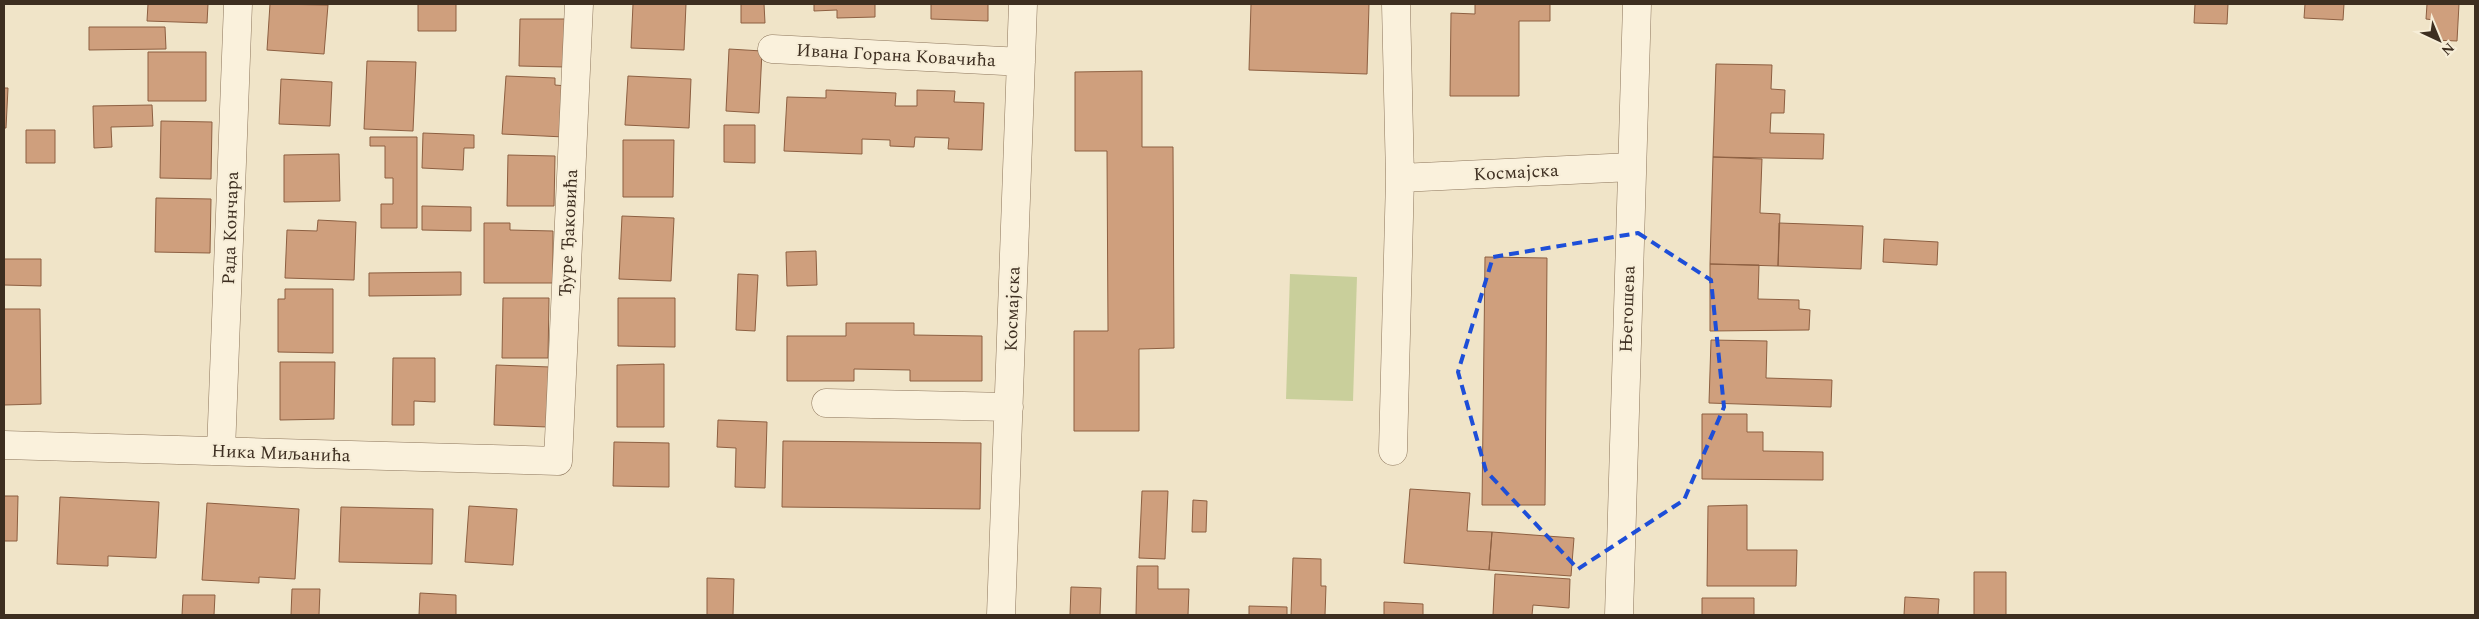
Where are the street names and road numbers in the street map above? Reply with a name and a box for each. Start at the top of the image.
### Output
street label: Ивана Горана Ковачића [795,37,997,74]
street label: Космајска [1473,157,1560,188]
street label: Ђуре Ђаковића [552,168,585,297]
street label: Рада Кончара [215,171,246,285]
street label: Његошева [1612,265,1643,353]
street label: Космајска [998,266,1027,352]
street label: Ника Миљанића [211,438,351,469]

